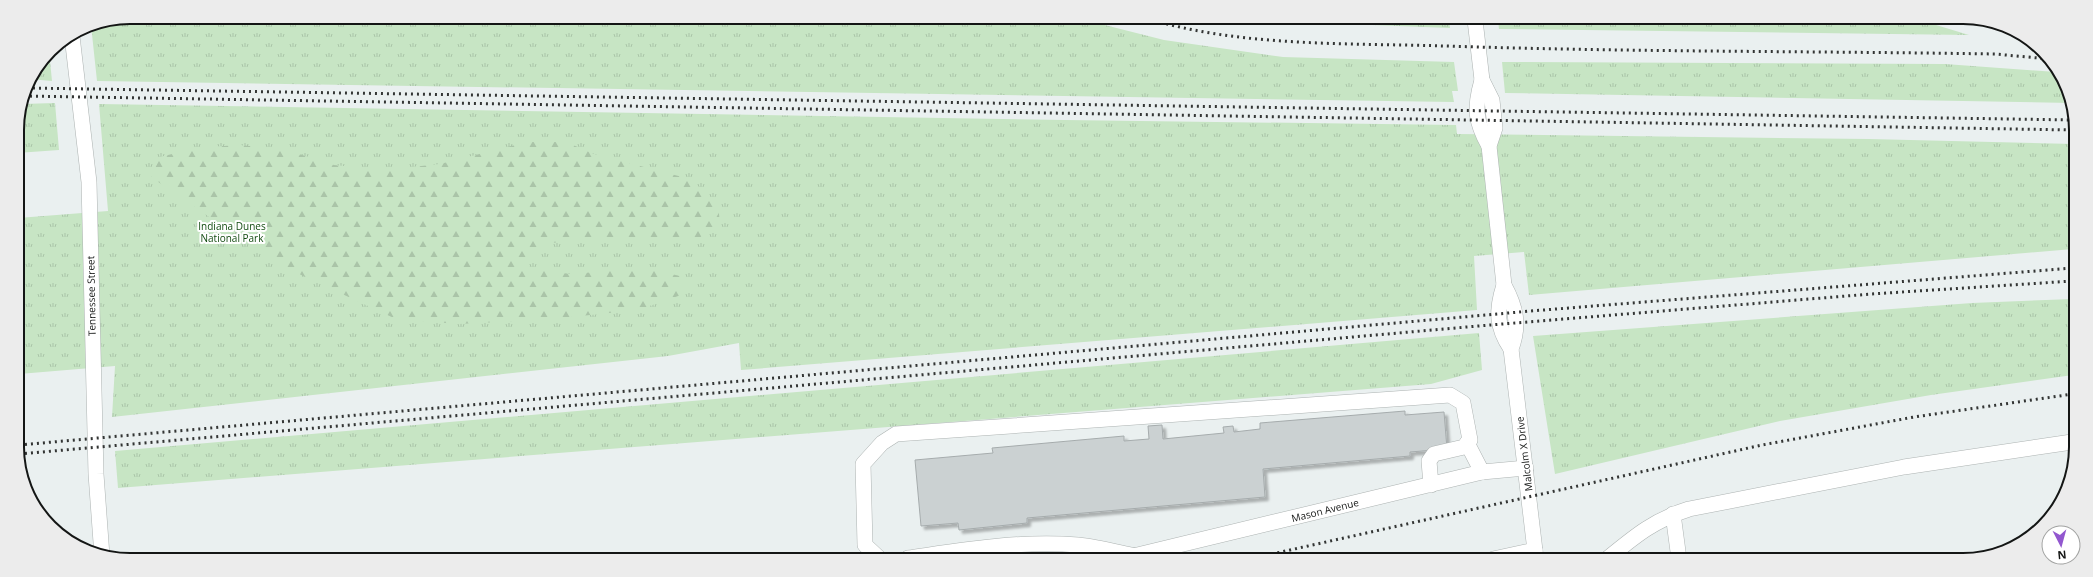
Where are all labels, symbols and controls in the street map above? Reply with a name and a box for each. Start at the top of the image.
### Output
park label: Indiana Dunes National Park [198,219,266,245]
street label: Tennessee Street [83,255,99,336]
street label: Malcolm X Drive [1512,415,1536,492]
street label: Mason Avenue [1290,495,1360,525]
north arrow [2041,525,2081,565]
text: N [2057,548,2067,563]

